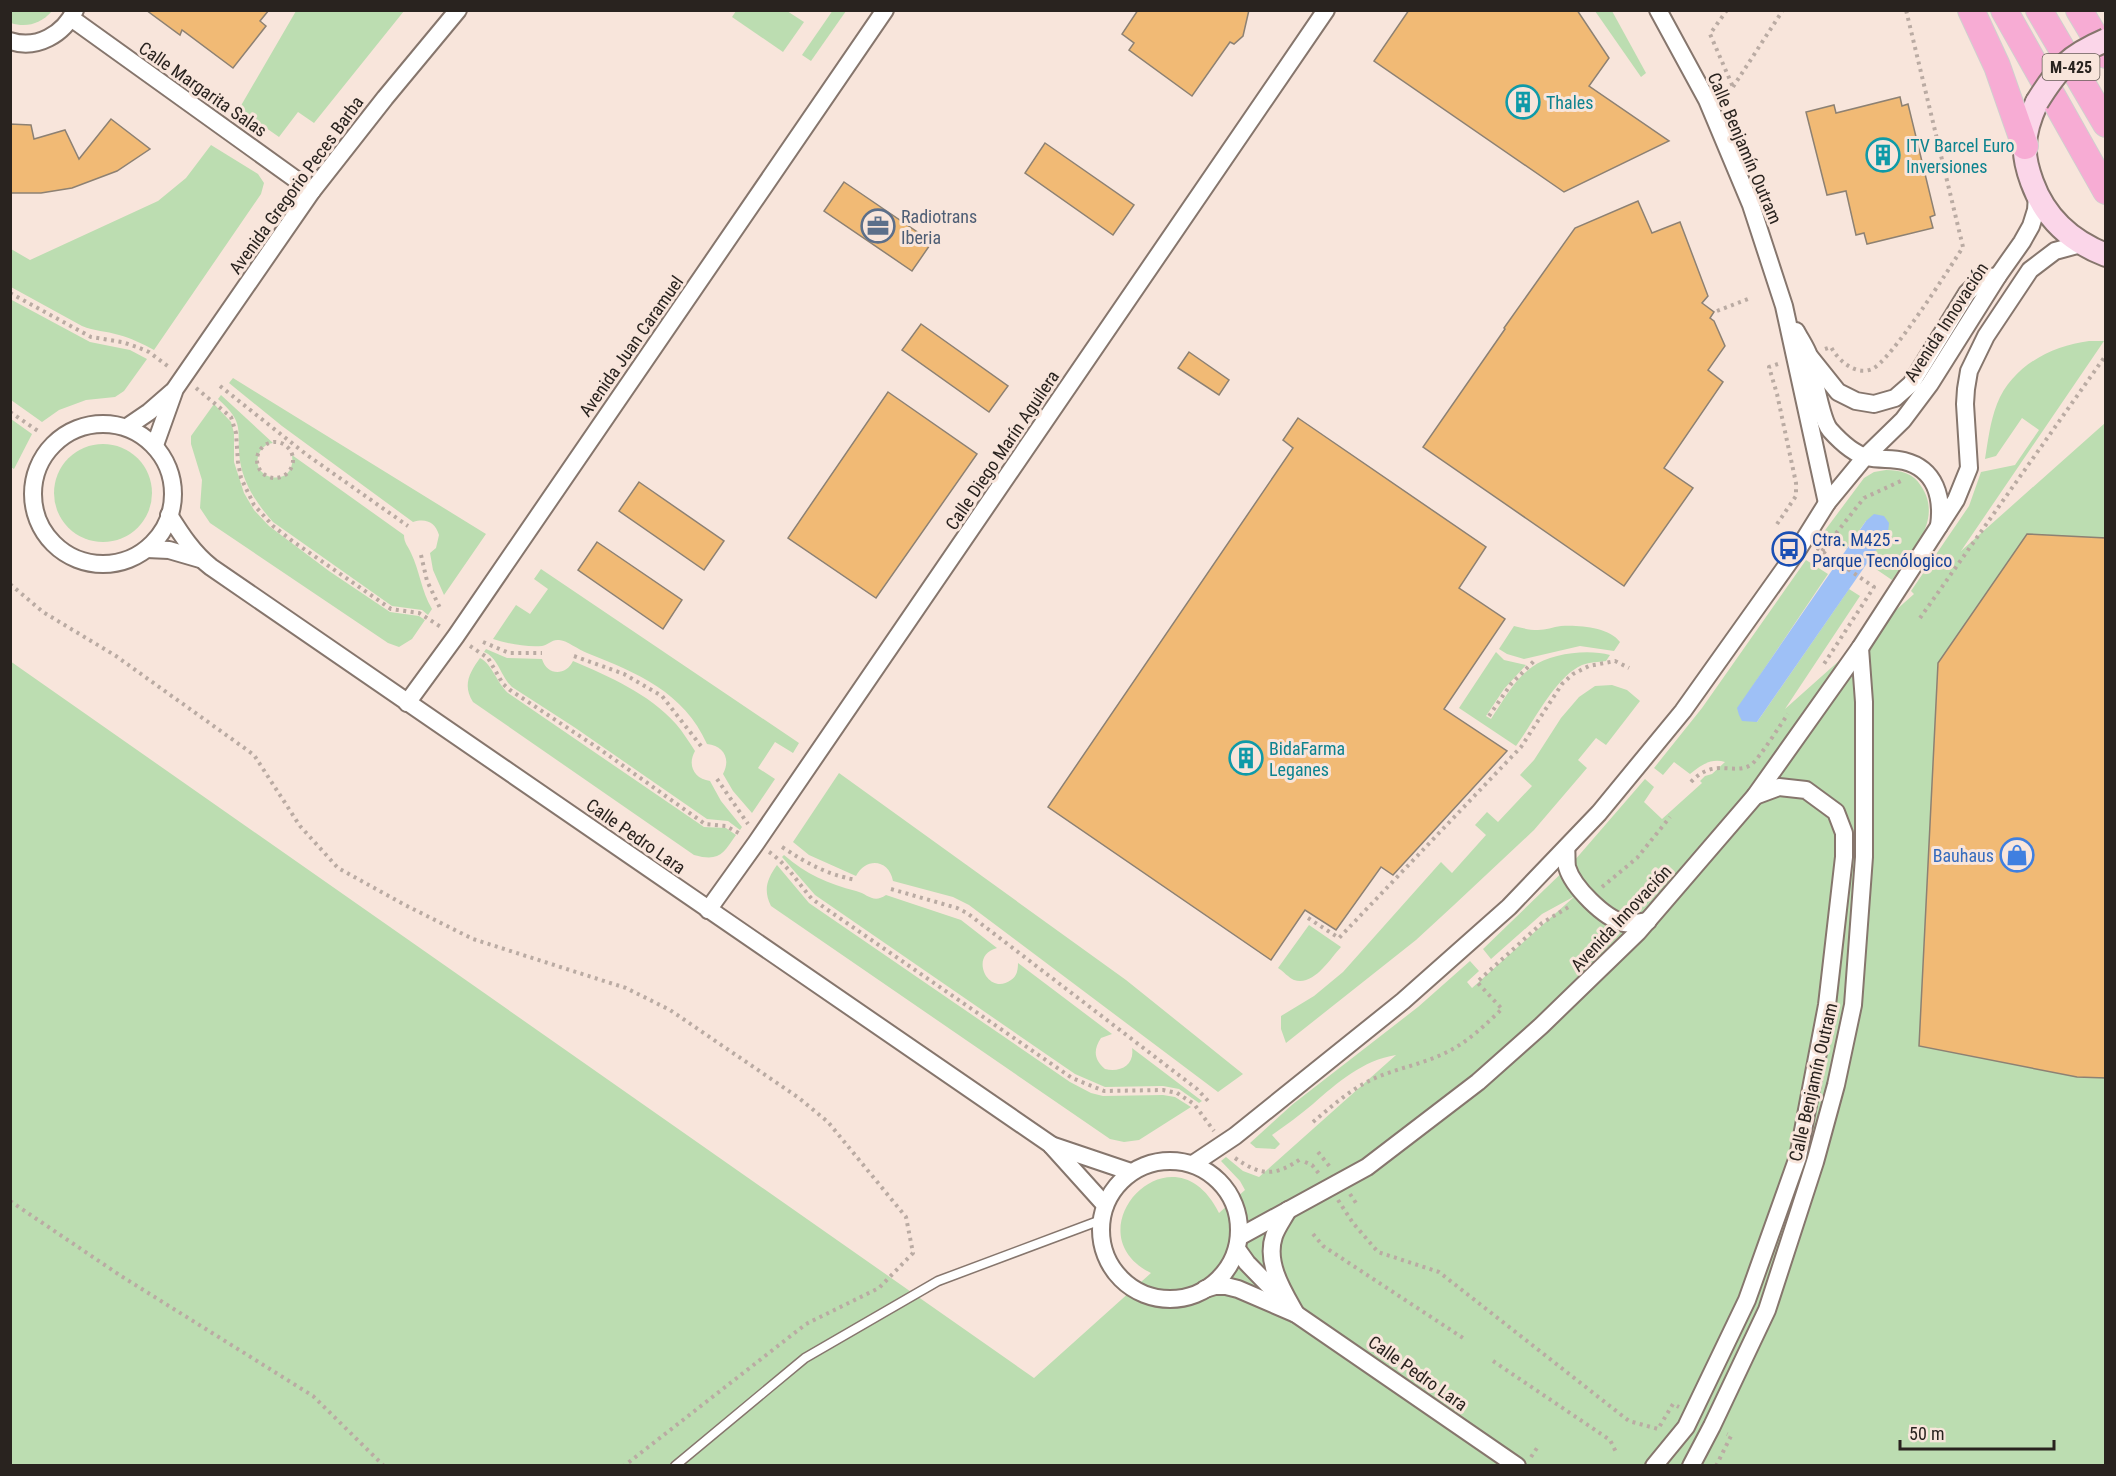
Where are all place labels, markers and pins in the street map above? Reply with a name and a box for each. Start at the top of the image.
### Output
building icon: Thales [1505,84,1541,120]
place label: Thales [1546,92,1593,113]
place label: ITV Barcel Euro Inversiones [1906,135,2015,177]
building icon: ITV Barcel Euro Inversiones [1865,137,1901,173]
place label: Radiotrans Iberia [901,206,977,248]
office icon: Radiotrans Iberia [860,208,896,244]
place label: Ctra. M425 - Parque Tecnólogico [1812,529,1952,571]
bus stop icon: Ctra. M425 - Parque Tecnólogico [1771,531,1807,567]
place label: BidaFarma Leganes [1269,738,1345,780]
building icon: BidaFarma Leganes [1228,740,1264,776]
shop icon: Bauhaus [1999,837,2035,873]
place label: Bauhaus [1933,845,1994,866]

